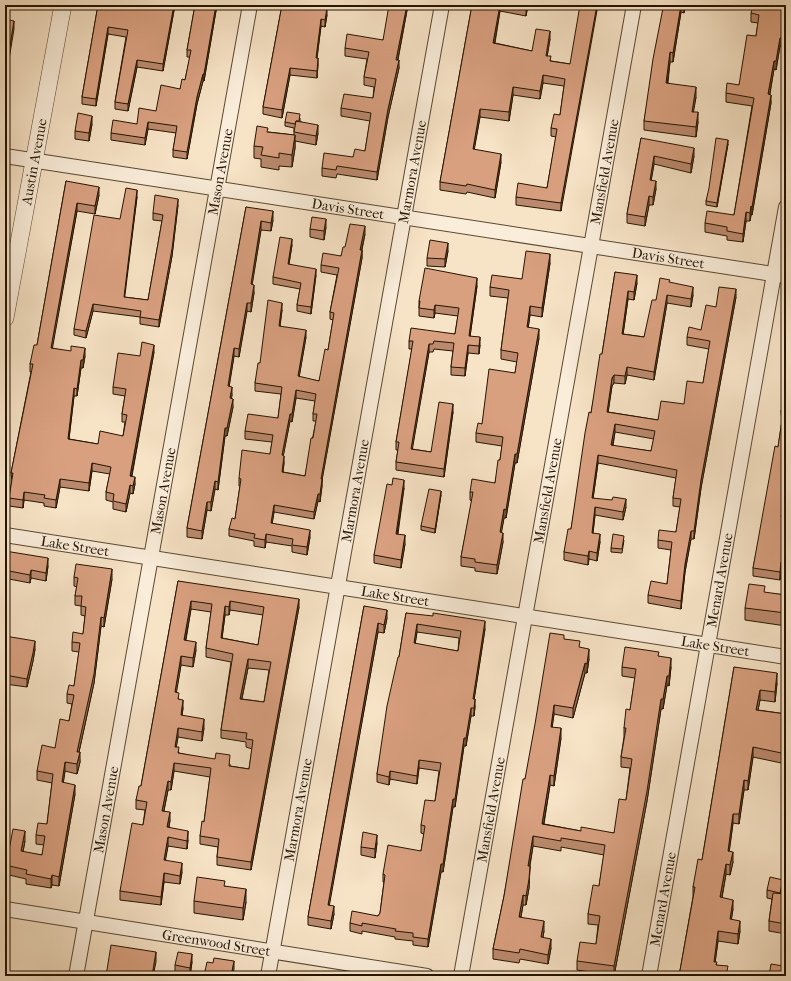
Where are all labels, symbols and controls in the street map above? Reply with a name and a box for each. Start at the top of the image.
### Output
street label: Austin Avenue [18,117,51,207]
street label: Mansfield Avenue [587,118,623,226]
street label: Marmora Avenue [395,119,430,225]
street label: Mason Avenue [204,127,237,217]
street label: Davis Street [310,195,385,223]
street label: Davis Street [631,244,706,272]
street label: Mansfield Avenue [530,437,566,545]
street label: Marmora Avenue [338,438,373,544]
street label: Mason Avenue [147,446,180,536]
street label: Menard Avenue [703,532,737,629]
street label: Lake Street [40,533,110,560]
street label: Lake Street [360,583,431,610]
street label: Lake Street [680,633,751,660]
street label: Mansfield Avenue [473,755,509,864]
street label: Marmora Avenue [281,757,316,863]
street label: Mason Avenue [90,765,122,854]
street label: Menard Avenue [646,851,680,948]
street label: Greenwood Street [161,926,272,960]

